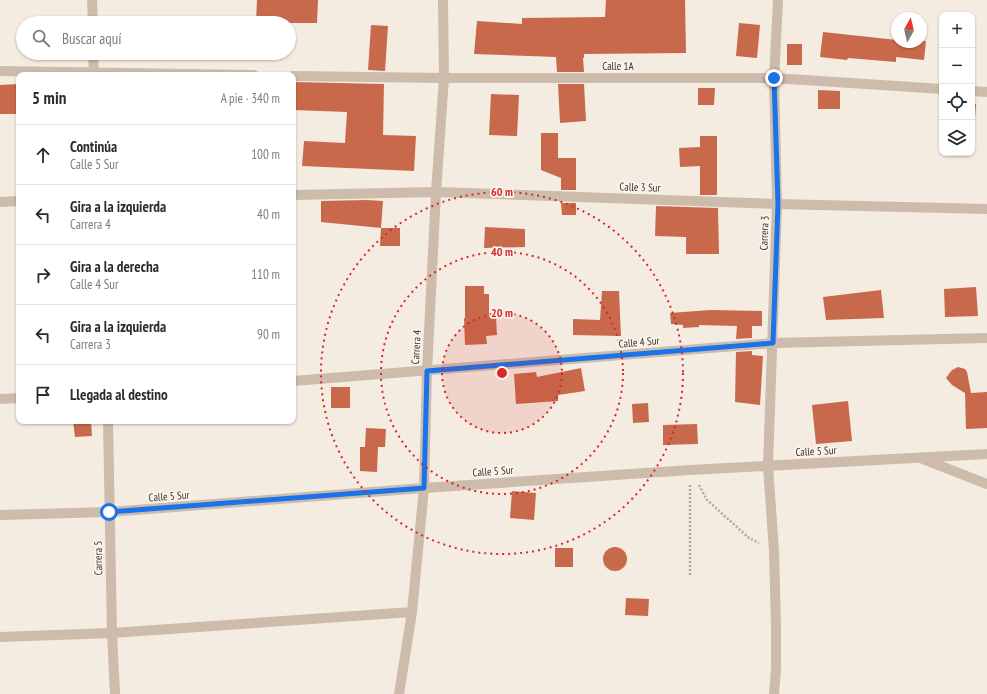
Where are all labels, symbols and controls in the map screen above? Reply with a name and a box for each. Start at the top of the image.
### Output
north arrow [891,12,927,48]
map controls [939,12,975,156]
button: + [939,12,975,48]
search box [16,16,296,60]
icon: search [30,27,52,49]
text: Buscar aquí [62,29,122,48]
button: − [939,48,975,84]
street label: Calle 1A [602,59,635,73]
route end [765,69,783,87]
button: locate [939,84,975,120]
text: 5 min [32,87,66,109]
text: A pie · 340 m [221,90,280,107]
button: layers [939,120,975,156]
text: Continúa [70,137,117,156]
icon: ahead [32,144,54,166]
text: 100 m [251,146,280,163]
text: Calle 5 Sur [70,156,119,173]
street label: Calle 3 Sur [619,179,661,195]
text: 60 m [491,184,513,199]
text: Gira a la izquierda [70,197,166,216]
icon: left [32,204,54,226]
text: 40 m [257,206,280,223]
street label: Carrera 3 [756,215,772,251]
text: Carrera 4 [70,216,111,233]
text: 40 m [491,244,513,259]
text: Gira a la derecha [70,257,159,276]
icon: right [32,264,54,286]
text: 110 m [251,266,280,283]
text: Calle 4 Sur [70,276,119,293]
text: 20 m [491,305,513,320]
text: Gira a la izquierda [70,317,166,336]
icon: left [32,324,54,346]
text: 90 m [257,326,280,343]
street label: Carrera 4 [408,329,424,365]
street label: Calle 4 Sur [618,333,660,351]
text: Carrera 3 [70,336,111,353]
centre of rings [495,366,509,380]
icon: arrive [32,384,54,406]
text: Llegada al destino [70,385,168,404]
street label: Calle 5 Sur [795,443,837,459]
street label: Calle 5 Sur [472,463,514,479]
street label: Calle 5 Sur [148,488,190,504]
route start [100,503,118,521]
street label: Carrera 5 [91,541,105,575]

